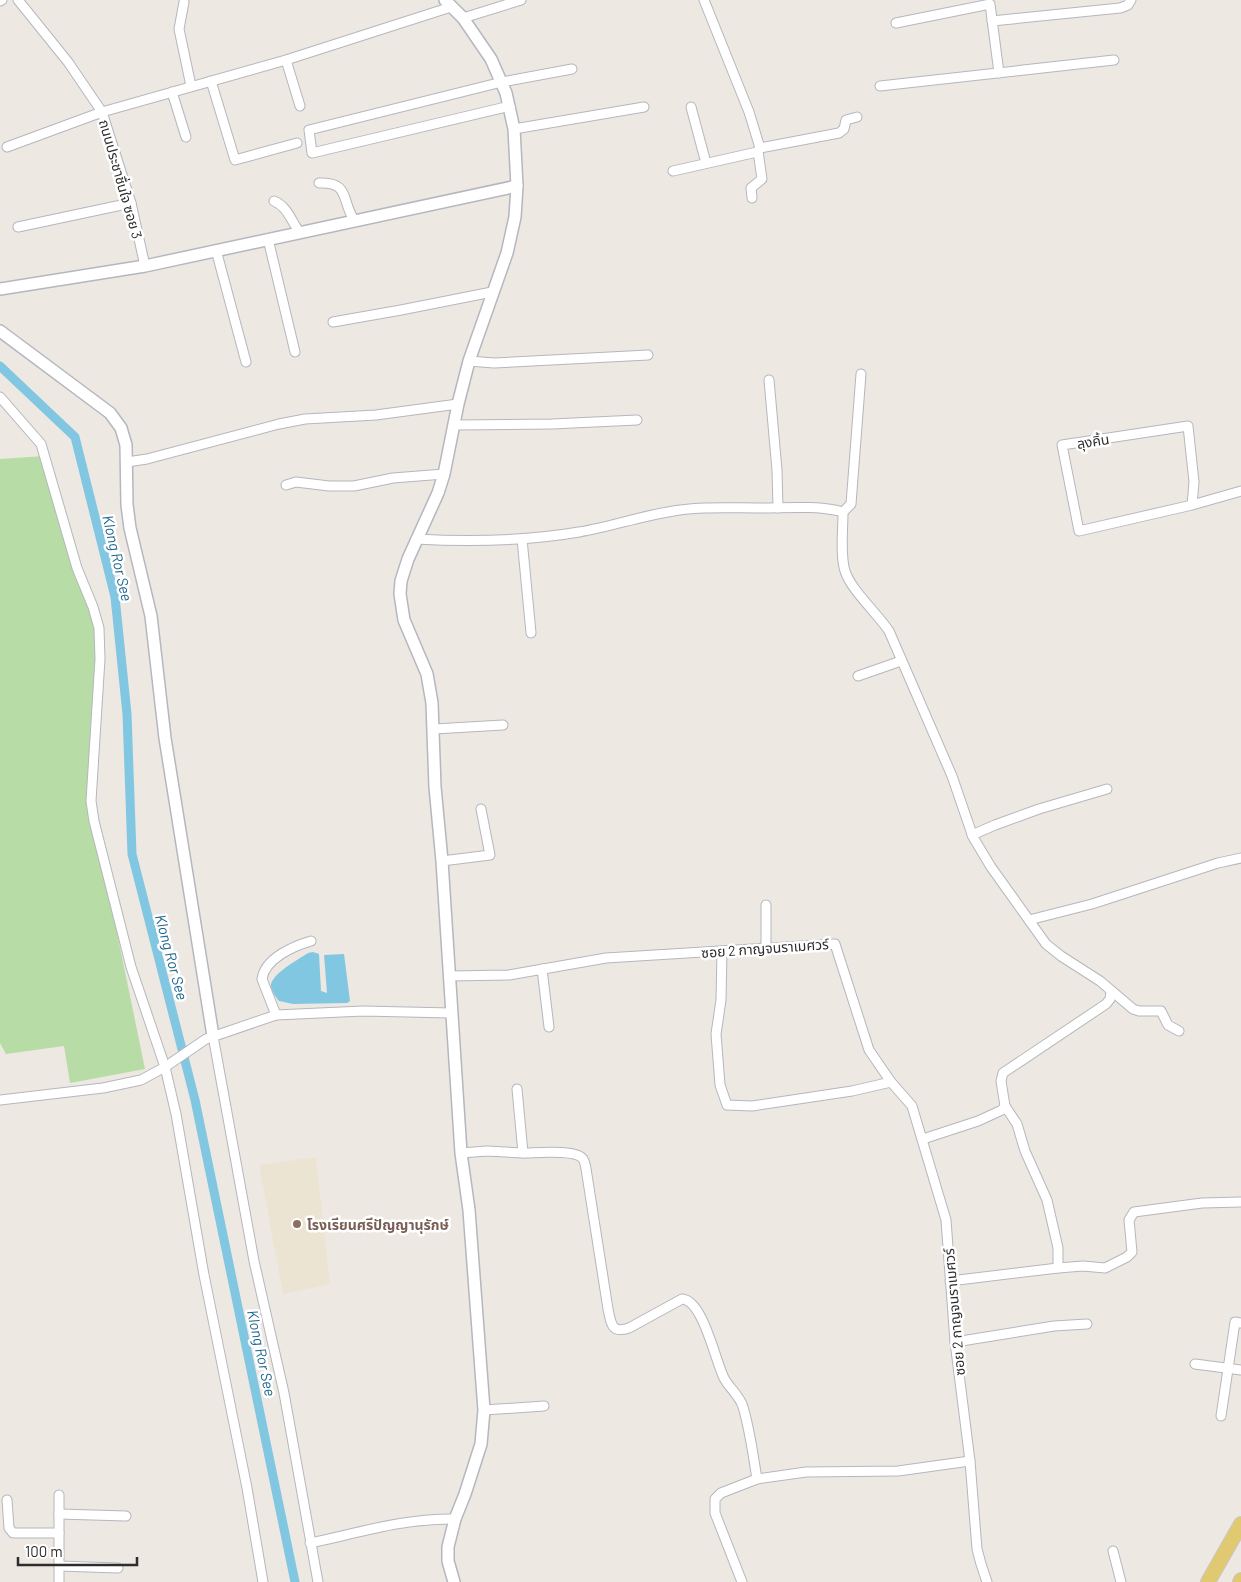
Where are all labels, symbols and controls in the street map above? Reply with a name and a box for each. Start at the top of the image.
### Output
street label: ถนนประชาชื่นใจ ซอย 3 [96,117,147,241]
street label: ลุงคิ้น [1075,430,1111,453]
water label: Klong Ror See [99,513,137,603]
water label: Klong Ror See [152,912,192,1002]
street label: ซอย 2 กาญจนราเมศวร์ [701,935,830,961]
place label: โรงเรียนศรีปัญญานุรักษ์ [307,1216,449,1234]
marker: โรงเรียนศรีปัญญานุรักษ์ [291,1218,303,1230]
street label: ซอย 2 กาญจนราเมศวร์ [940,1247,968,1376]
water label: Klong Ror See [244,1308,280,1398]
scale bar [18,1534,136,1566]
text: 100 m [25,1542,63,1560]

